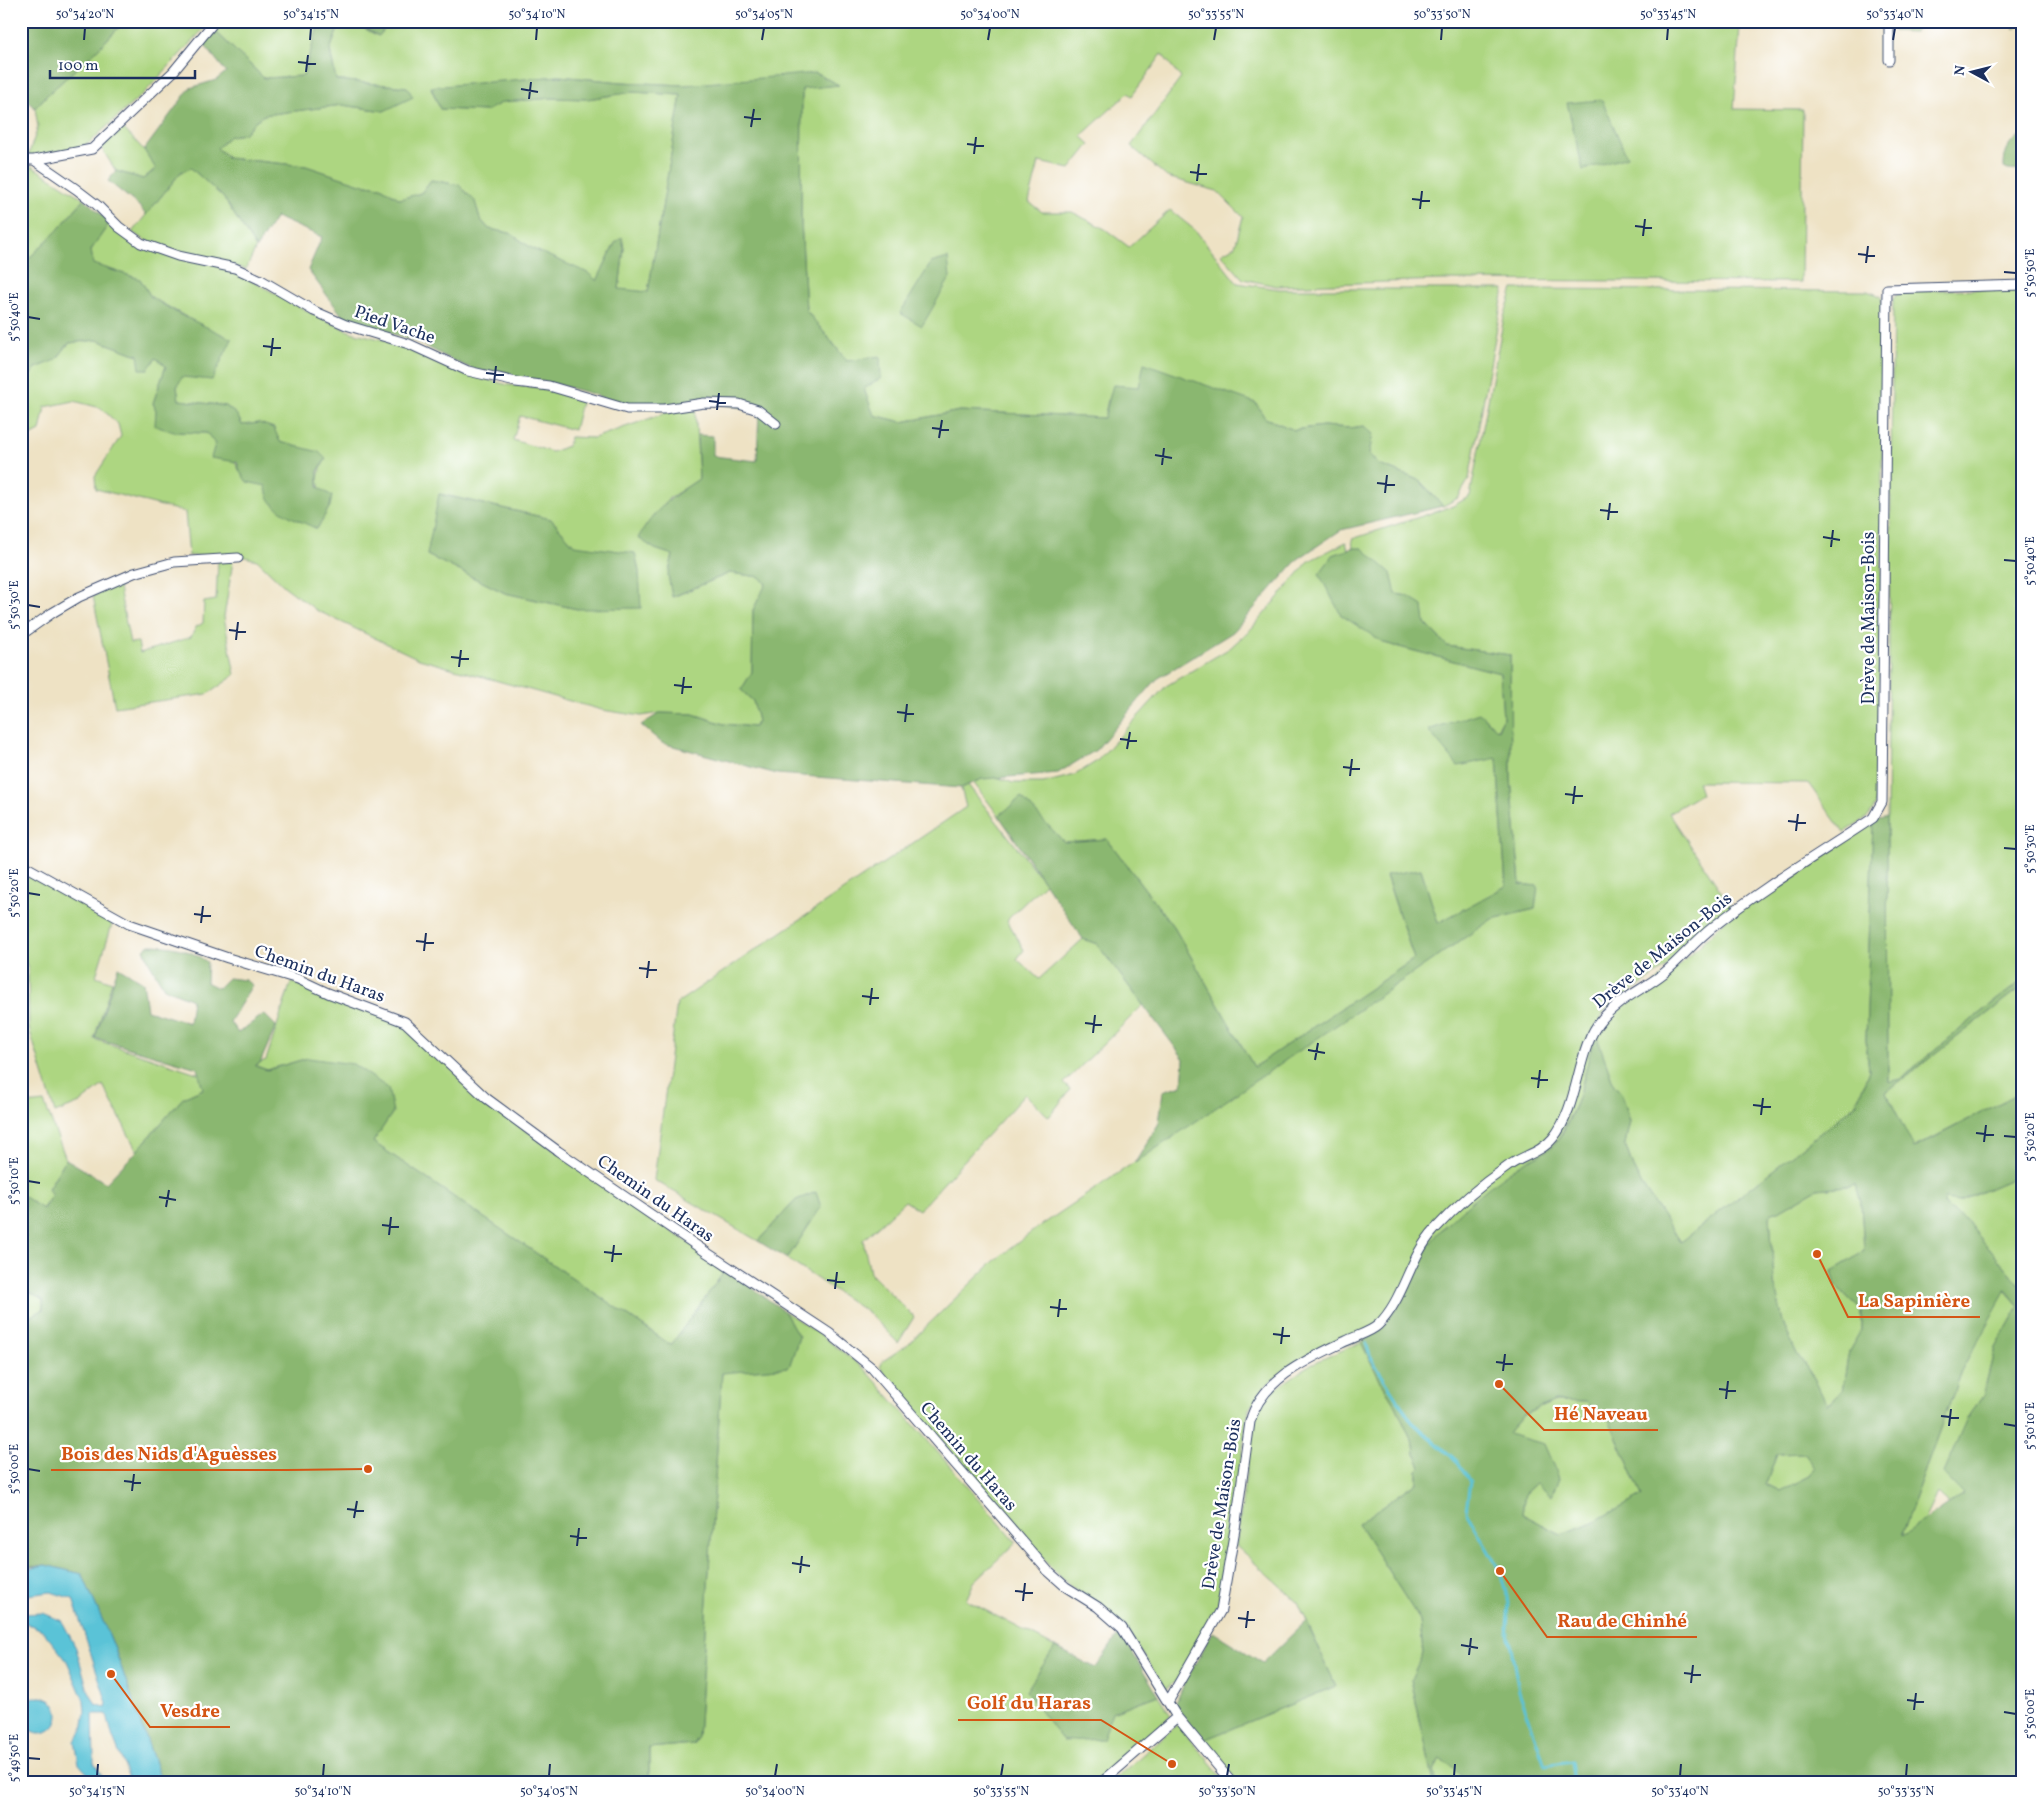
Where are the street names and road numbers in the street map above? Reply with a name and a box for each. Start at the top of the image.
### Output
street label: Pied Vache [351,300,438,351]
street label: Drève de Maison-Bois [1857,532,1882,704]
street label: Drève de Maison-Bois [1588,887,1738,1015]
street label: Chemin du Haras [251,939,388,1010]
street label: Chemin du Haras [592,1150,719,1249]
street label: Chemin du Haras [913,1397,1022,1517]
street label: Drève de Maison-Bois [1197,1417,1248,1592]

